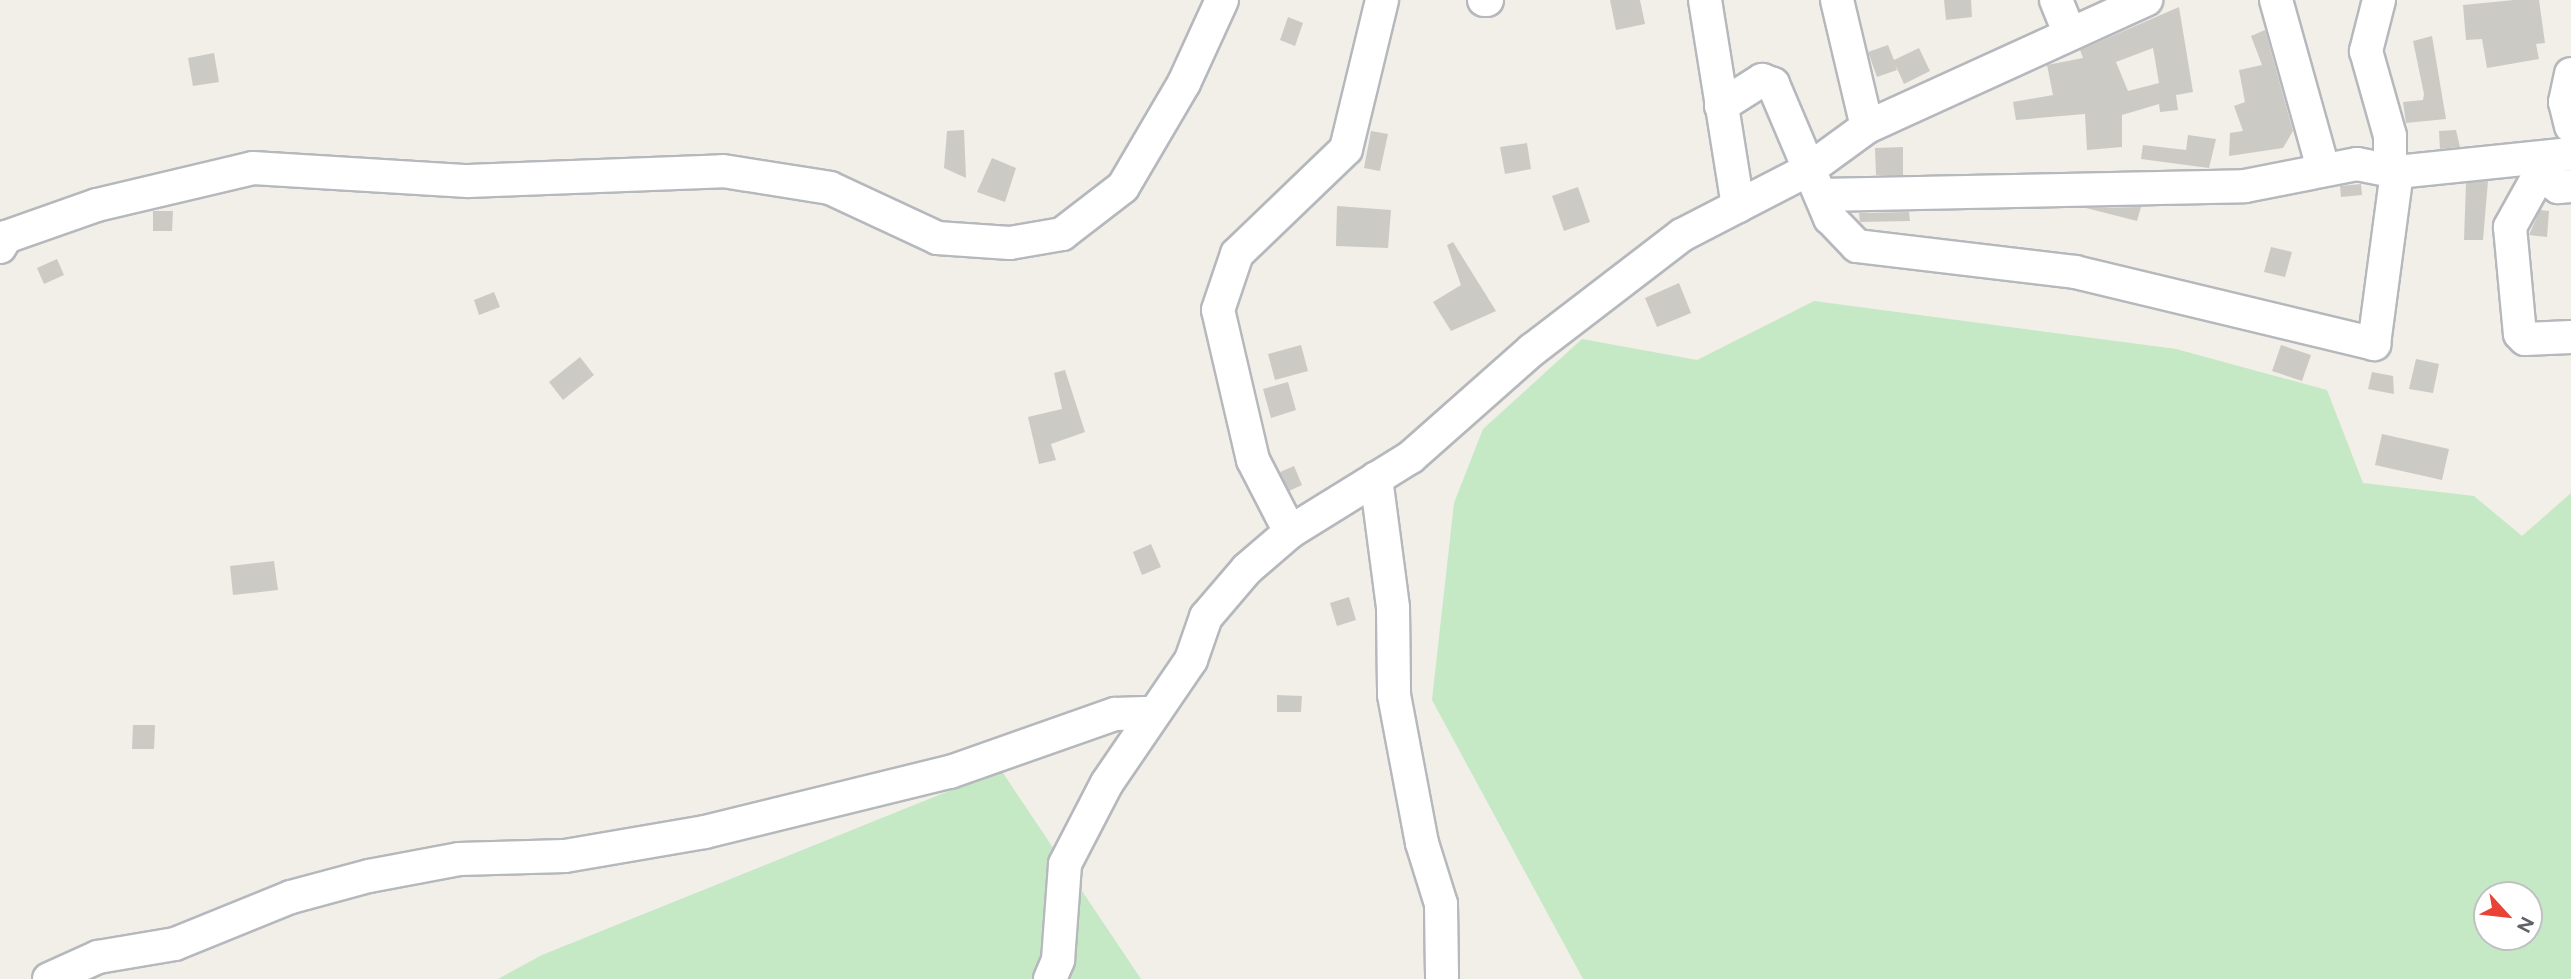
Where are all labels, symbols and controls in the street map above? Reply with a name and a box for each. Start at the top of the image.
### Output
north arrow [2473,881,2543,951]
text: N [2512,913,2539,937]

